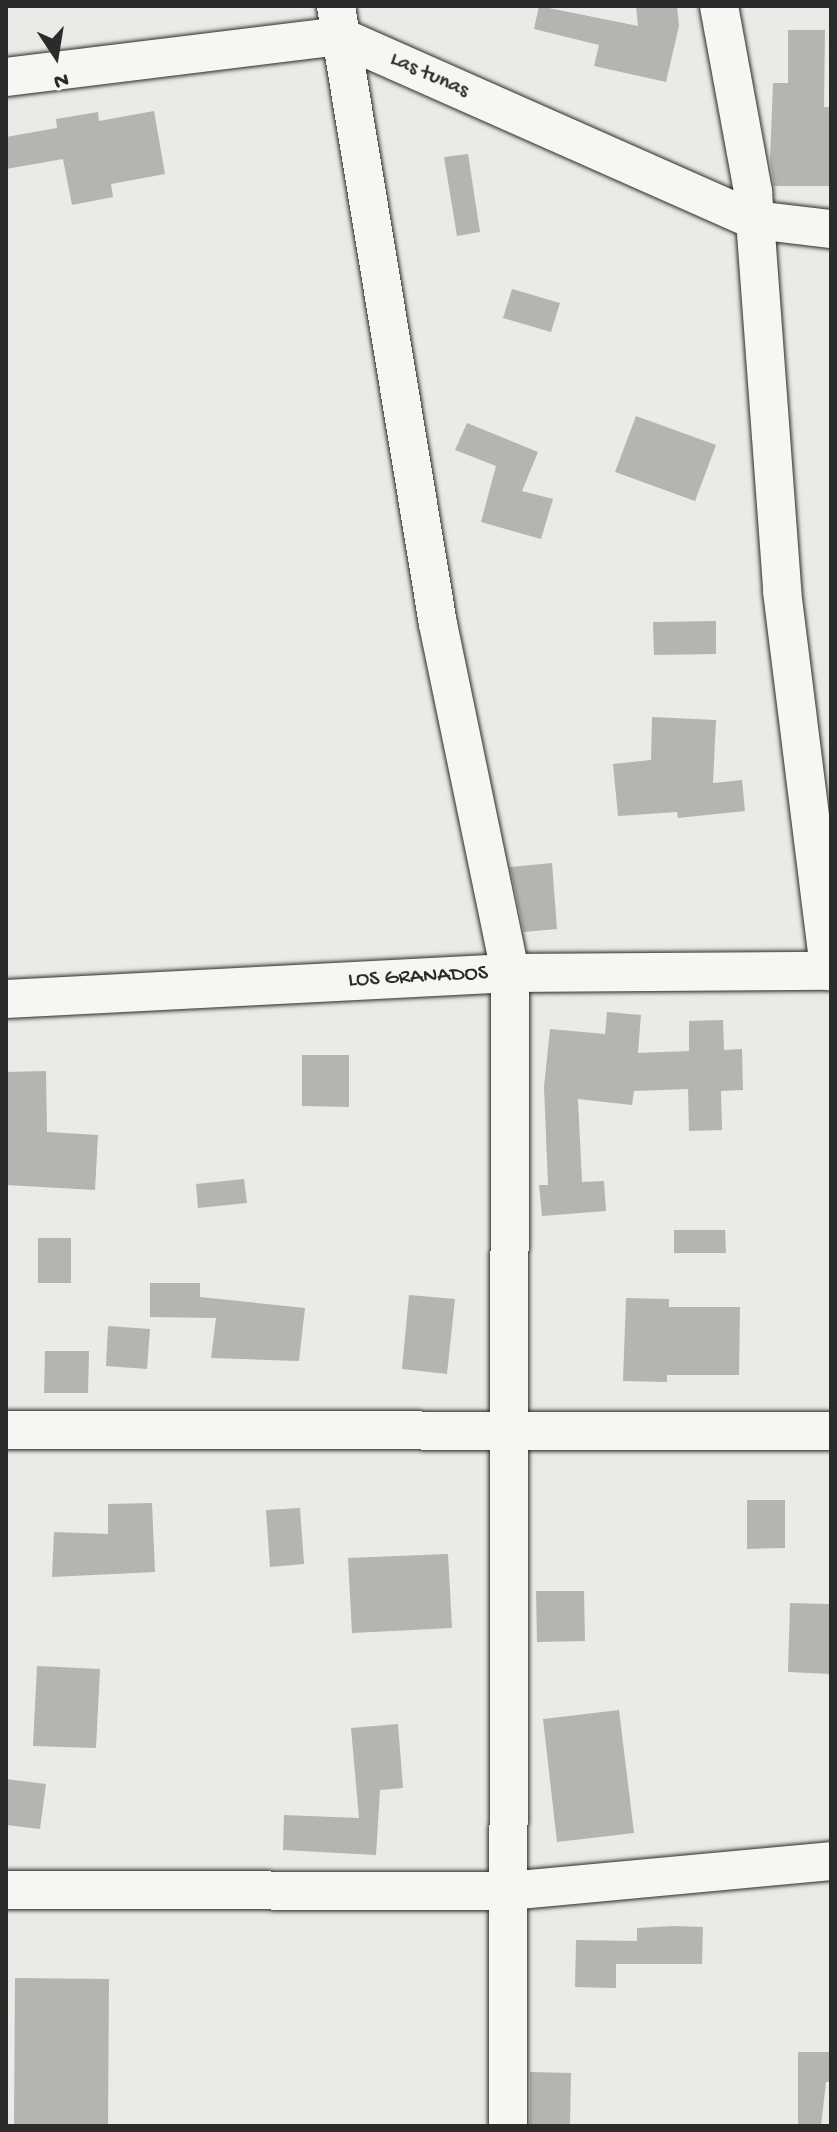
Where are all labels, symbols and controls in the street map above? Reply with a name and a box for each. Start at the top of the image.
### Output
north arrow [16,16,96,96]
street label: Las tunas [385,47,473,105]
text: N [51,65,71,94]
street label: LOS GRANADOS [347,961,489,995]

